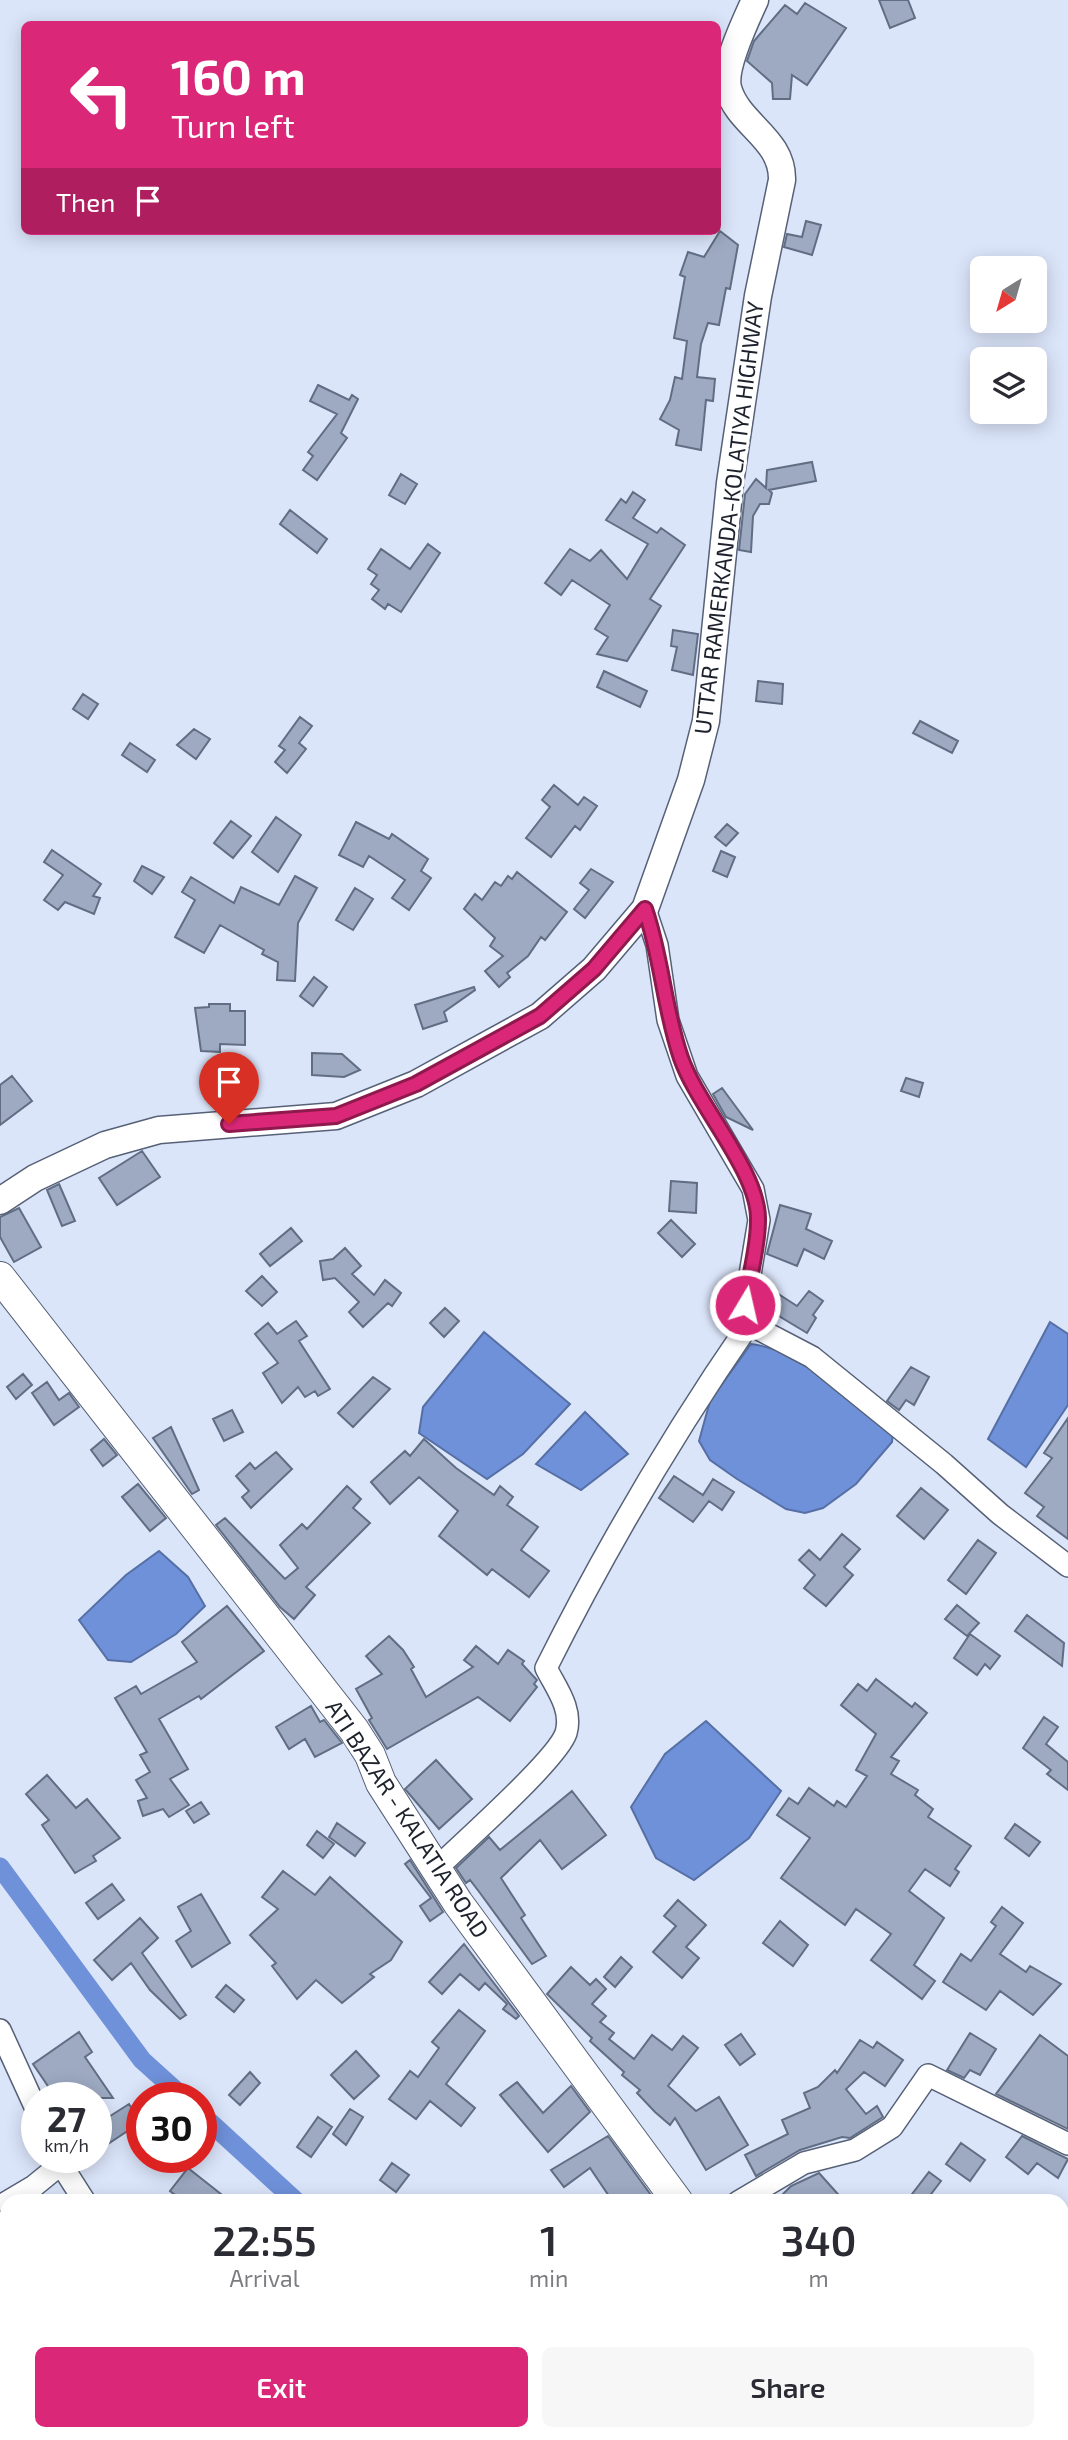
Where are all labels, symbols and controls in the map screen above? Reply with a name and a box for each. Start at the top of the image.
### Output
text: 160 m [171,46,306,105]
icon: left [56,49,147,140]
text: Turn left [171,106,295,144]
icon: arrive [129,182,167,220]
text: Then [56,186,115,217]
north arrow [970,256,1046,332]
map controls [970,256,1047,424]
street label: UTTAR RAMERKANDA-KOLATIYA HIGHWAY [688,300,768,736]
button: layers [970,347,1047,424]
pin [199,1052,259,1124]
icon: arrive [210,1063,248,1101]
position arrow [708,1268,782,1342]
street label: ATI BAZAR - KALATIA ROAD [320,1694,495,1943]
speed limit sign: 30 [126,2082,217,2173]
text: 27 [47,2097,86,2139]
text: km/h [44,2134,89,2156]
text: 22:55 [212,2214,317,2264]
text: 1 [540,2214,557,2264]
text: 340 [781,2214,857,2264]
text: Arrival [230,2264,300,2292]
text: min [529,2264,568,2292]
text: m [809,2264,829,2292]
button: Exit [35,2347,528,2427]
button: Share [542,2347,1034,2427]

